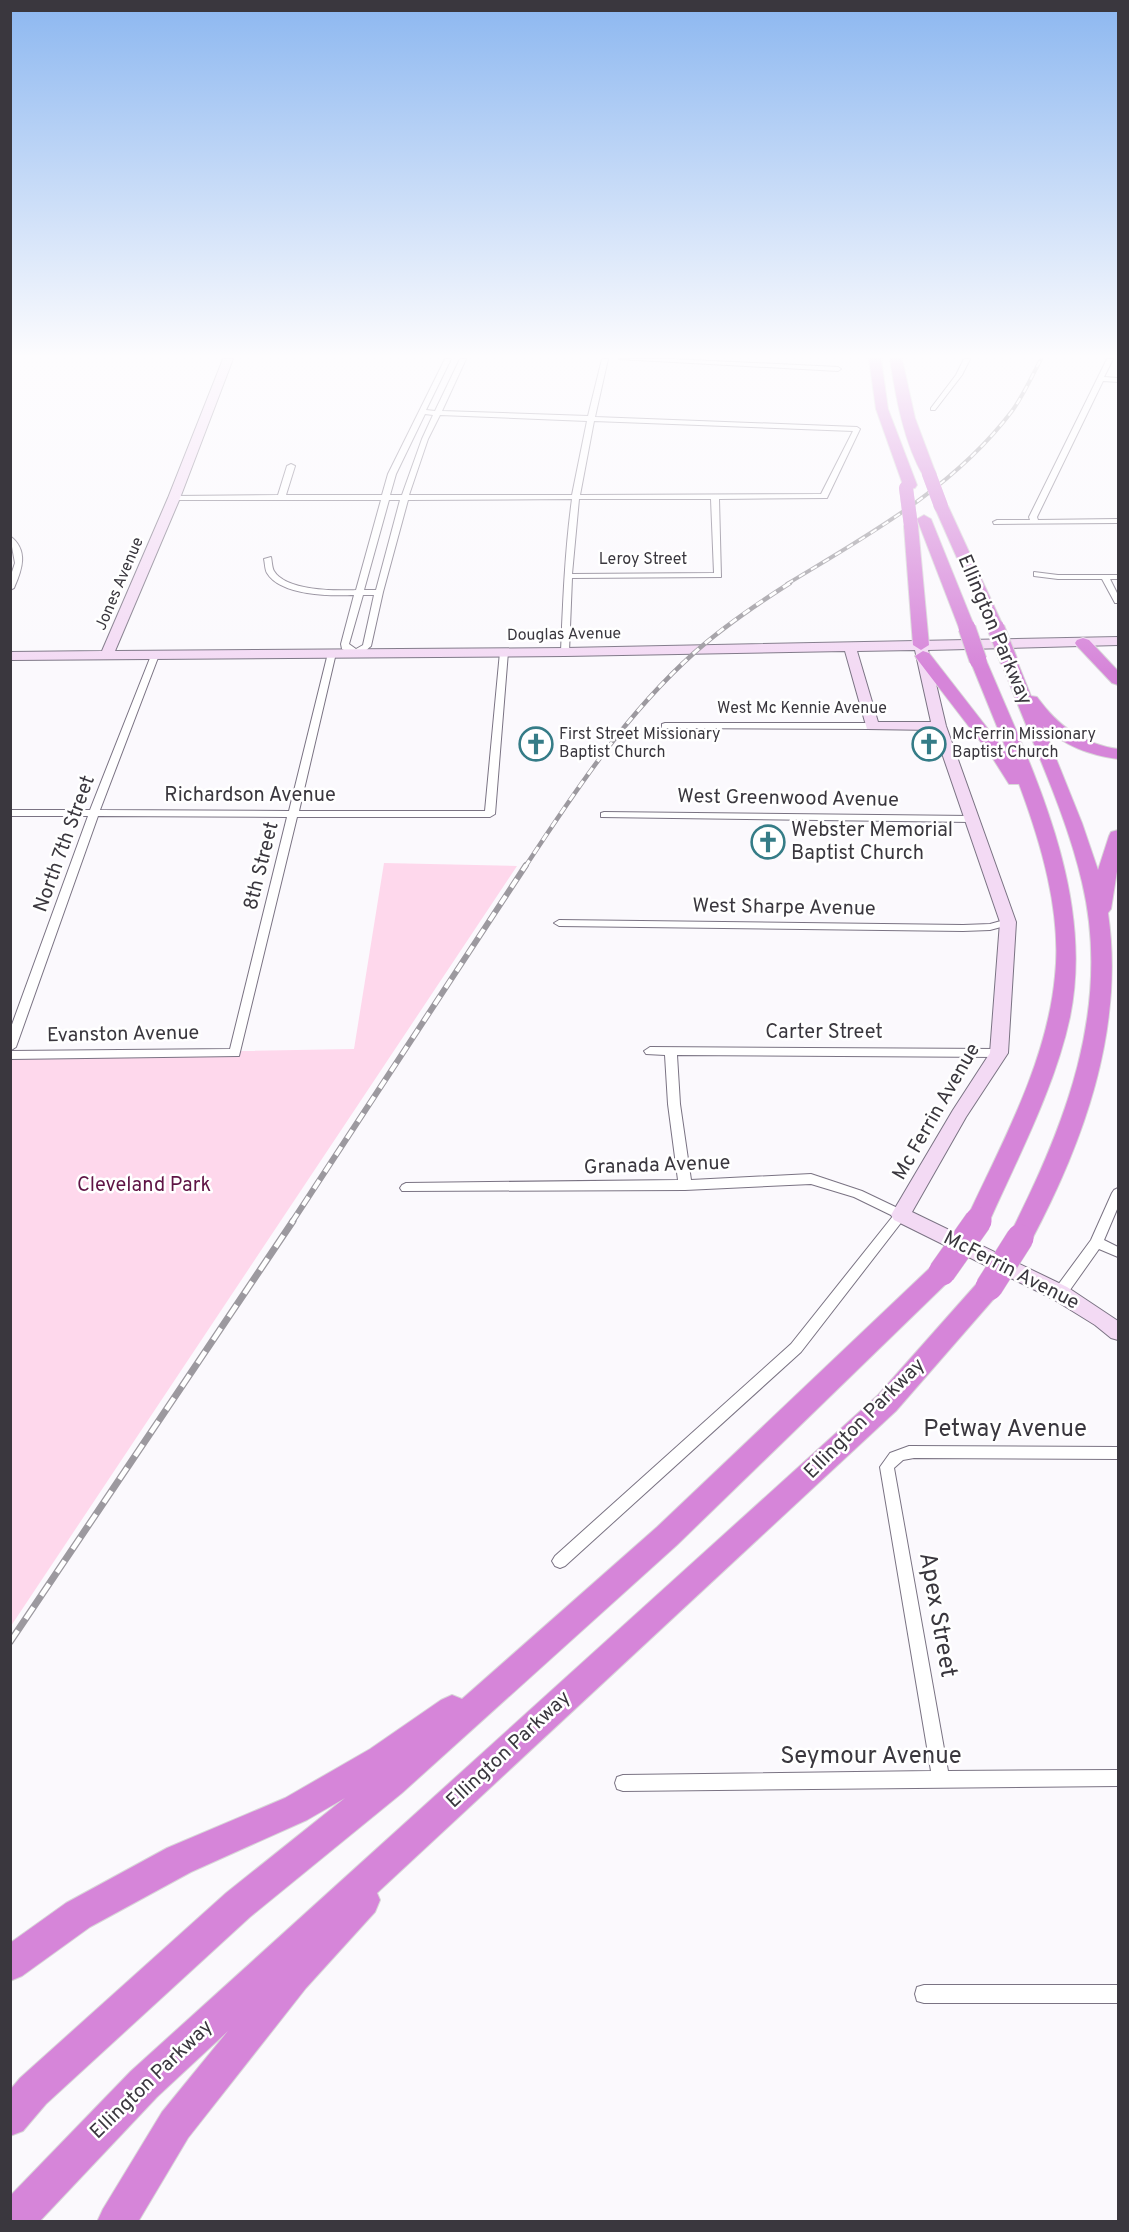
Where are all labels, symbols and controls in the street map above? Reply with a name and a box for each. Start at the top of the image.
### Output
street label: Jones Avenue [91,534,149,634]
street label: Leroy Street [599,550,687,570]
street label: Ellington Parkway [951,551,1037,709]
street label: Douglas Avenue [507,624,621,646]
street label: West Mc Kennie Avenue [717,699,887,719]
place label: First Street Missionary Baptist Church [559,725,720,763]
place label: McFerrin Missionary Baptist Church [952,725,1096,763]
church icon: First Street Missionary Baptist Church [518,726,554,762]
church icon: McFerrin Missionary Baptist Church [911,726,947,762]
street label: North 7th Street [28,772,102,916]
street label: Richardson Avenue [164,783,336,809]
street label: West Greenwood Avenue [677,784,899,814]
place label: Webster Memorial Baptist Church [791,818,953,867]
street label: 8th Street [238,819,286,913]
church icon: Webster Memorial Baptist Church [750,824,786,860]
street label: West Sharpe Avenue [692,893,876,923]
street label: Carter Street [765,1020,883,1046]
street label: Evanston Avenue [47,1021,199,1049]
street label: Mc Ferrin Avenue [887,1039,987,1185]
street label: Granada Avenue [583,1150,731,1182]
park label: Cleveland Park [77,1173,211,1199]
street label: McFerrin Avenue [939,1226,1083,1316]
street label: Ellington Parkway [799,1353,931,1485]
street label: Petway Avenue [923,1415,1087,1445]
street label: Apex Street [911,1550,963,1680]
street label: Ellington Parkway [441,1686,577,1814]
street label: Seymour Avenue [780,1742,962,1772]
street label: Ellington Parkway [85,2015,219,2145]

